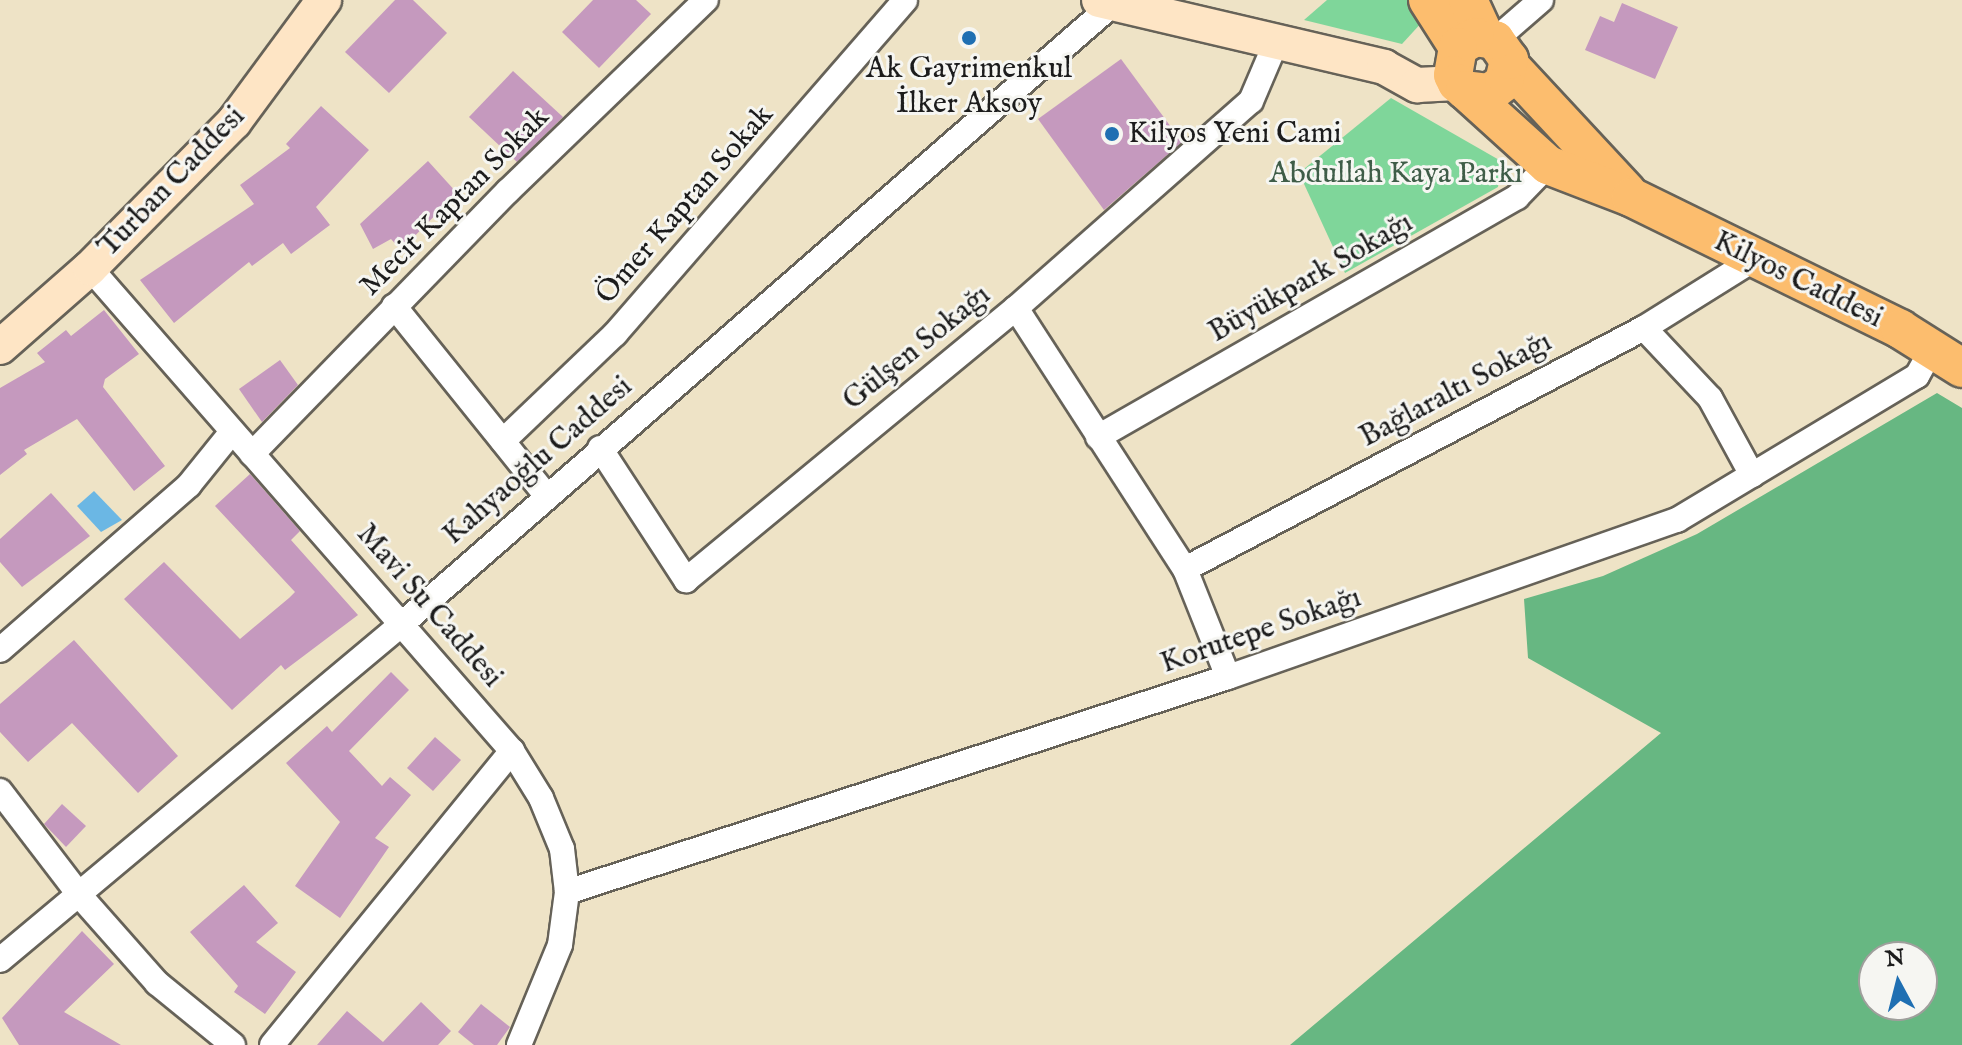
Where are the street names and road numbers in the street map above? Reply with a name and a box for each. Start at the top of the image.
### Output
street label: Ömer Kaptan Sokak [589,98,781,312]
street label: Turban Caddesi [91,99,253,265]
street label: Mecit Kaptan Sokak [353,100,557,304]
street label: Büyükpark Sokağı [1203,205,1419,351]
street label: Kilyos Caddesi [1708,224,1888,336]
street label: Gülşen Sokağı [836,278,998,418]
street label: Bağlaraltı Sokağı [1354,324,1558,456]
street label: Kahyaoğlu Caddesi [436,369,640,553]
street label: Mavi Su Caddesi [348,517,510,695]
street label: Korutepe Sokağı [1156,580,1366,682]

